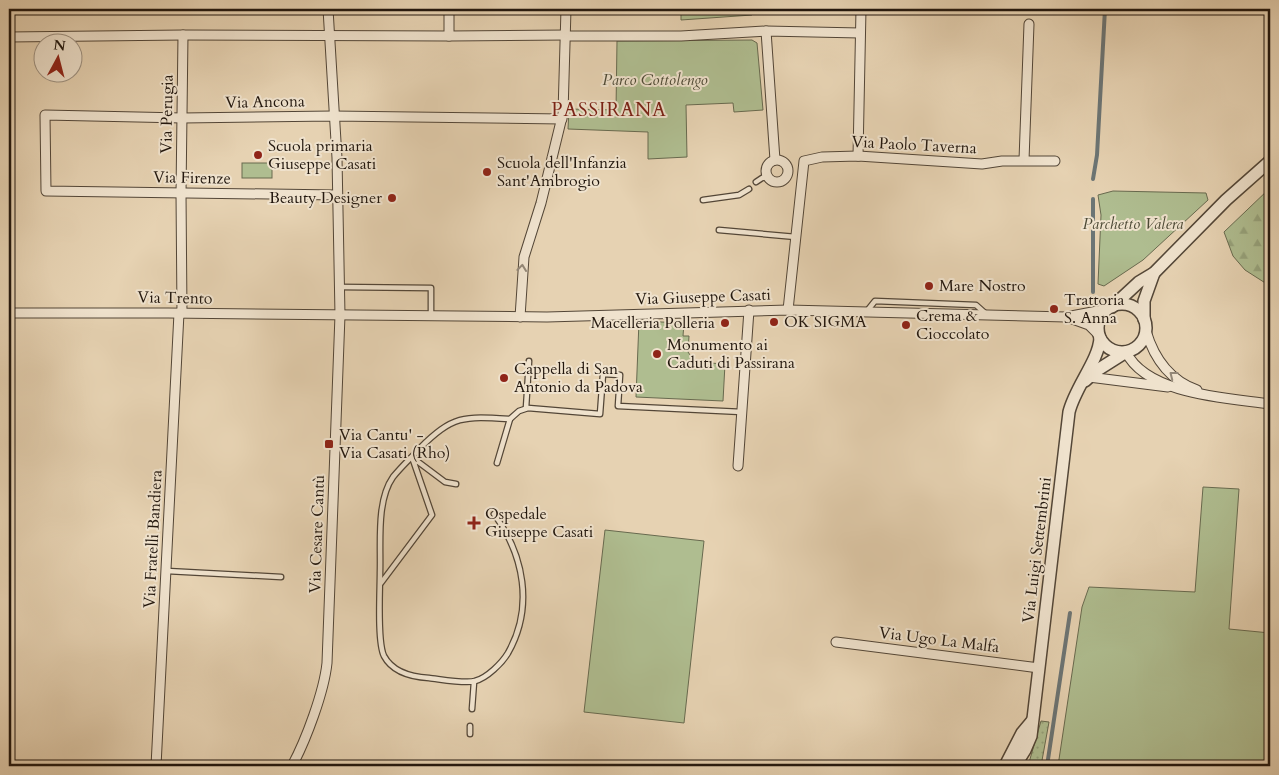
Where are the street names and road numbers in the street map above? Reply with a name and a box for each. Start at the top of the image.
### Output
street label: Via Perugia [155,74,179,154]
street label: Via Ancona [225,90,305,114]
street label: Via Paolo Taverna [851,131,977,159]
street label: Via Firenze [153,166,231,190]
street label: Via Giuseppe Casati [635,284,772,310]
street label: Via Trento [137,286,213,310]
street label: Via Fratelli Bandiera [138,469,168,609]
street label: Via Cesare Cantù [304,474,330,594]
street label: Via Luigi Settembrini [1017,475,1057,624]
street label: Via Ugo La Malfa [878,622,1001,658]

